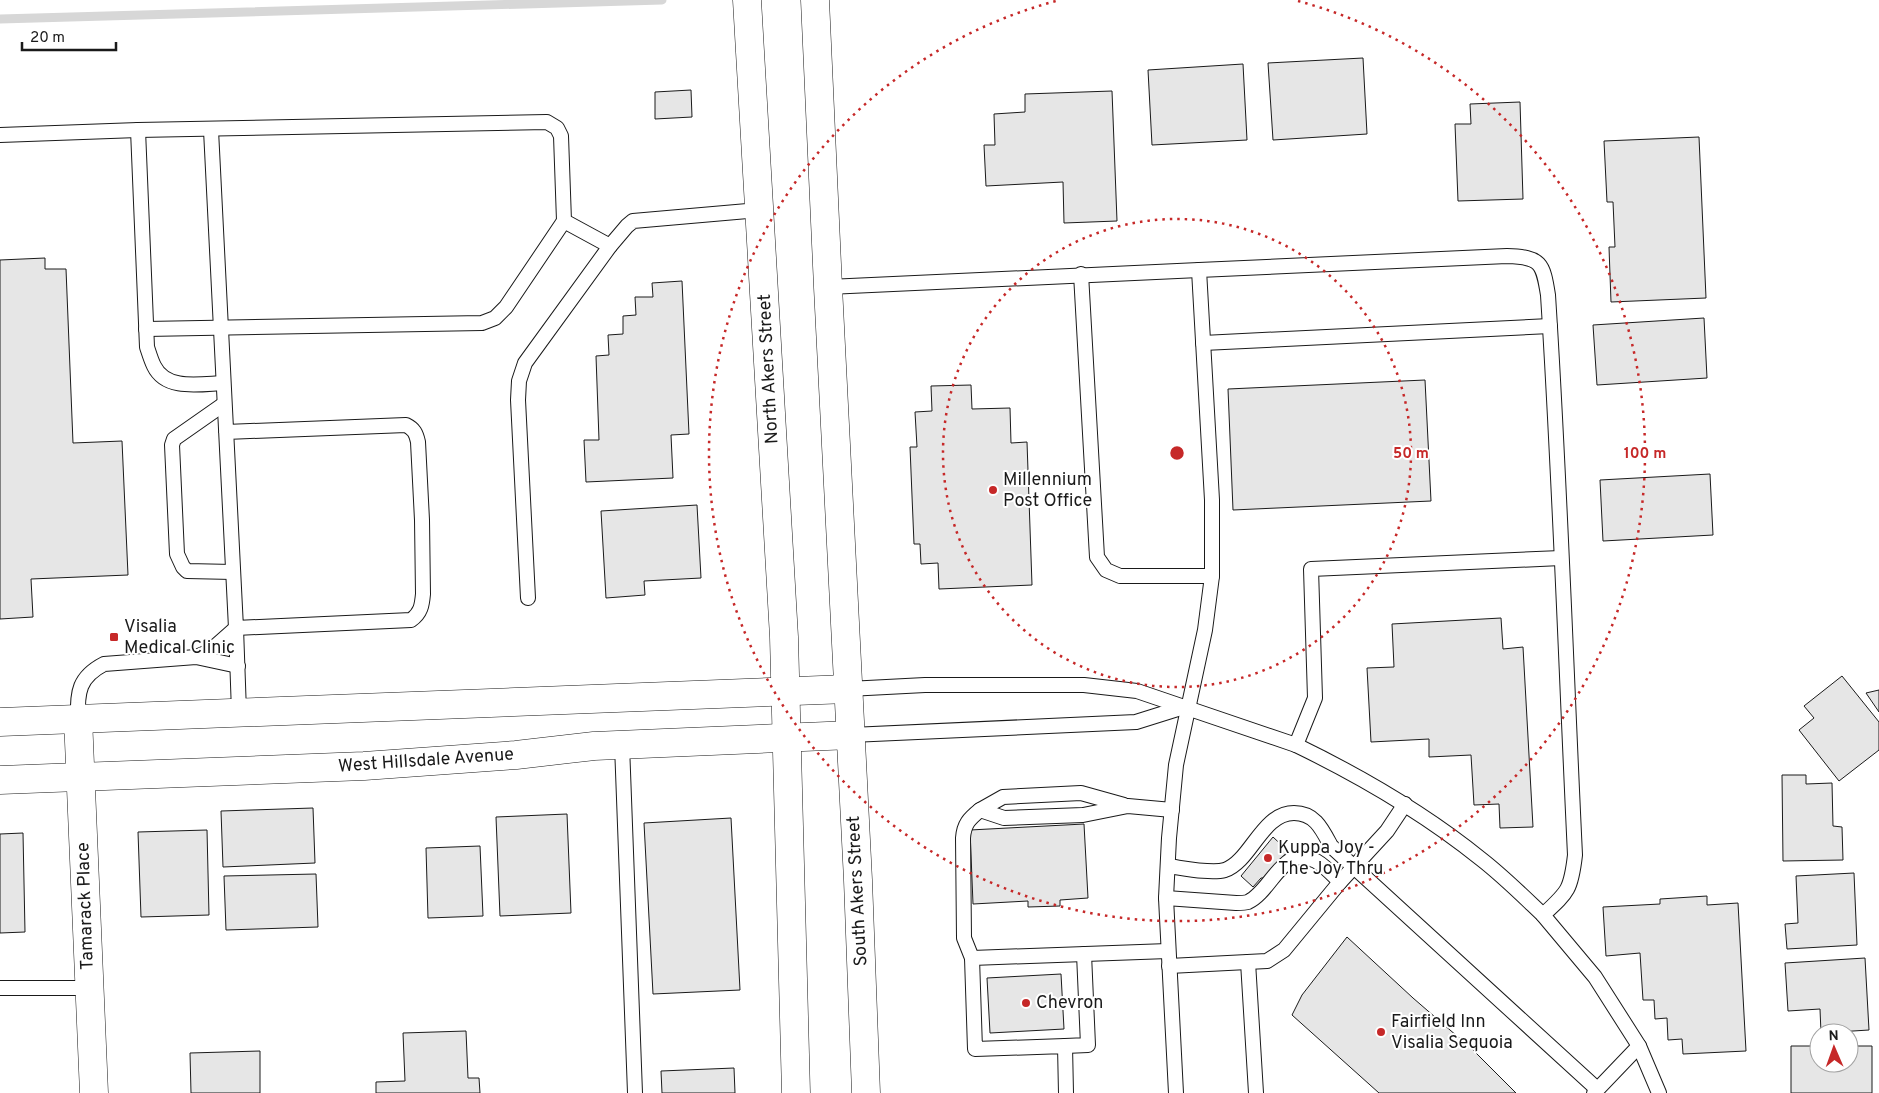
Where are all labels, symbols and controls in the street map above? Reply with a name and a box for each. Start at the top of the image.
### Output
scale bar [22,20,116,52]
text: 20 m [30,29,65,48]
street label: North Akers Street [754,293,784,445]
centre of rings [1168,444,1186,462]
text: 50 m [1393,445,1429,464]
text: 100 m [1624,445,1666,464]
place label: Millennium Post Office [1003,469,1092,513]
marker: Millennium Post Office [987,484,999,496]
place label: Visalia Medical Clinic [124,616,235,660]
marker: Visalia Medical Clinic [108,631,120,643]
street label: West Hillsdale Avenue [337,743,515,779]
street label: South Akers Street [843,815,873,967]
place label: Kuppa Joy - The Joy Thru [1278,837,1383,881]
street label: Tamarack Place [72,842,100,970]
marker: Kuppa Joy - The Joy Thru [1262,852,1274,864]
place label: Chevron [1036,992,1103,1015]
marker: Chevron [1020,997,1032,1009]
place label: Fairfield Inn Visalia Sequoia [1391,1011,1513,1055]
north arrow [1809,1023,1859,1073]
marker: Fairfield Inn Visalia Sequoia [1375,1026,1387,1038]
text: N [1828,1028,1839,1045]

